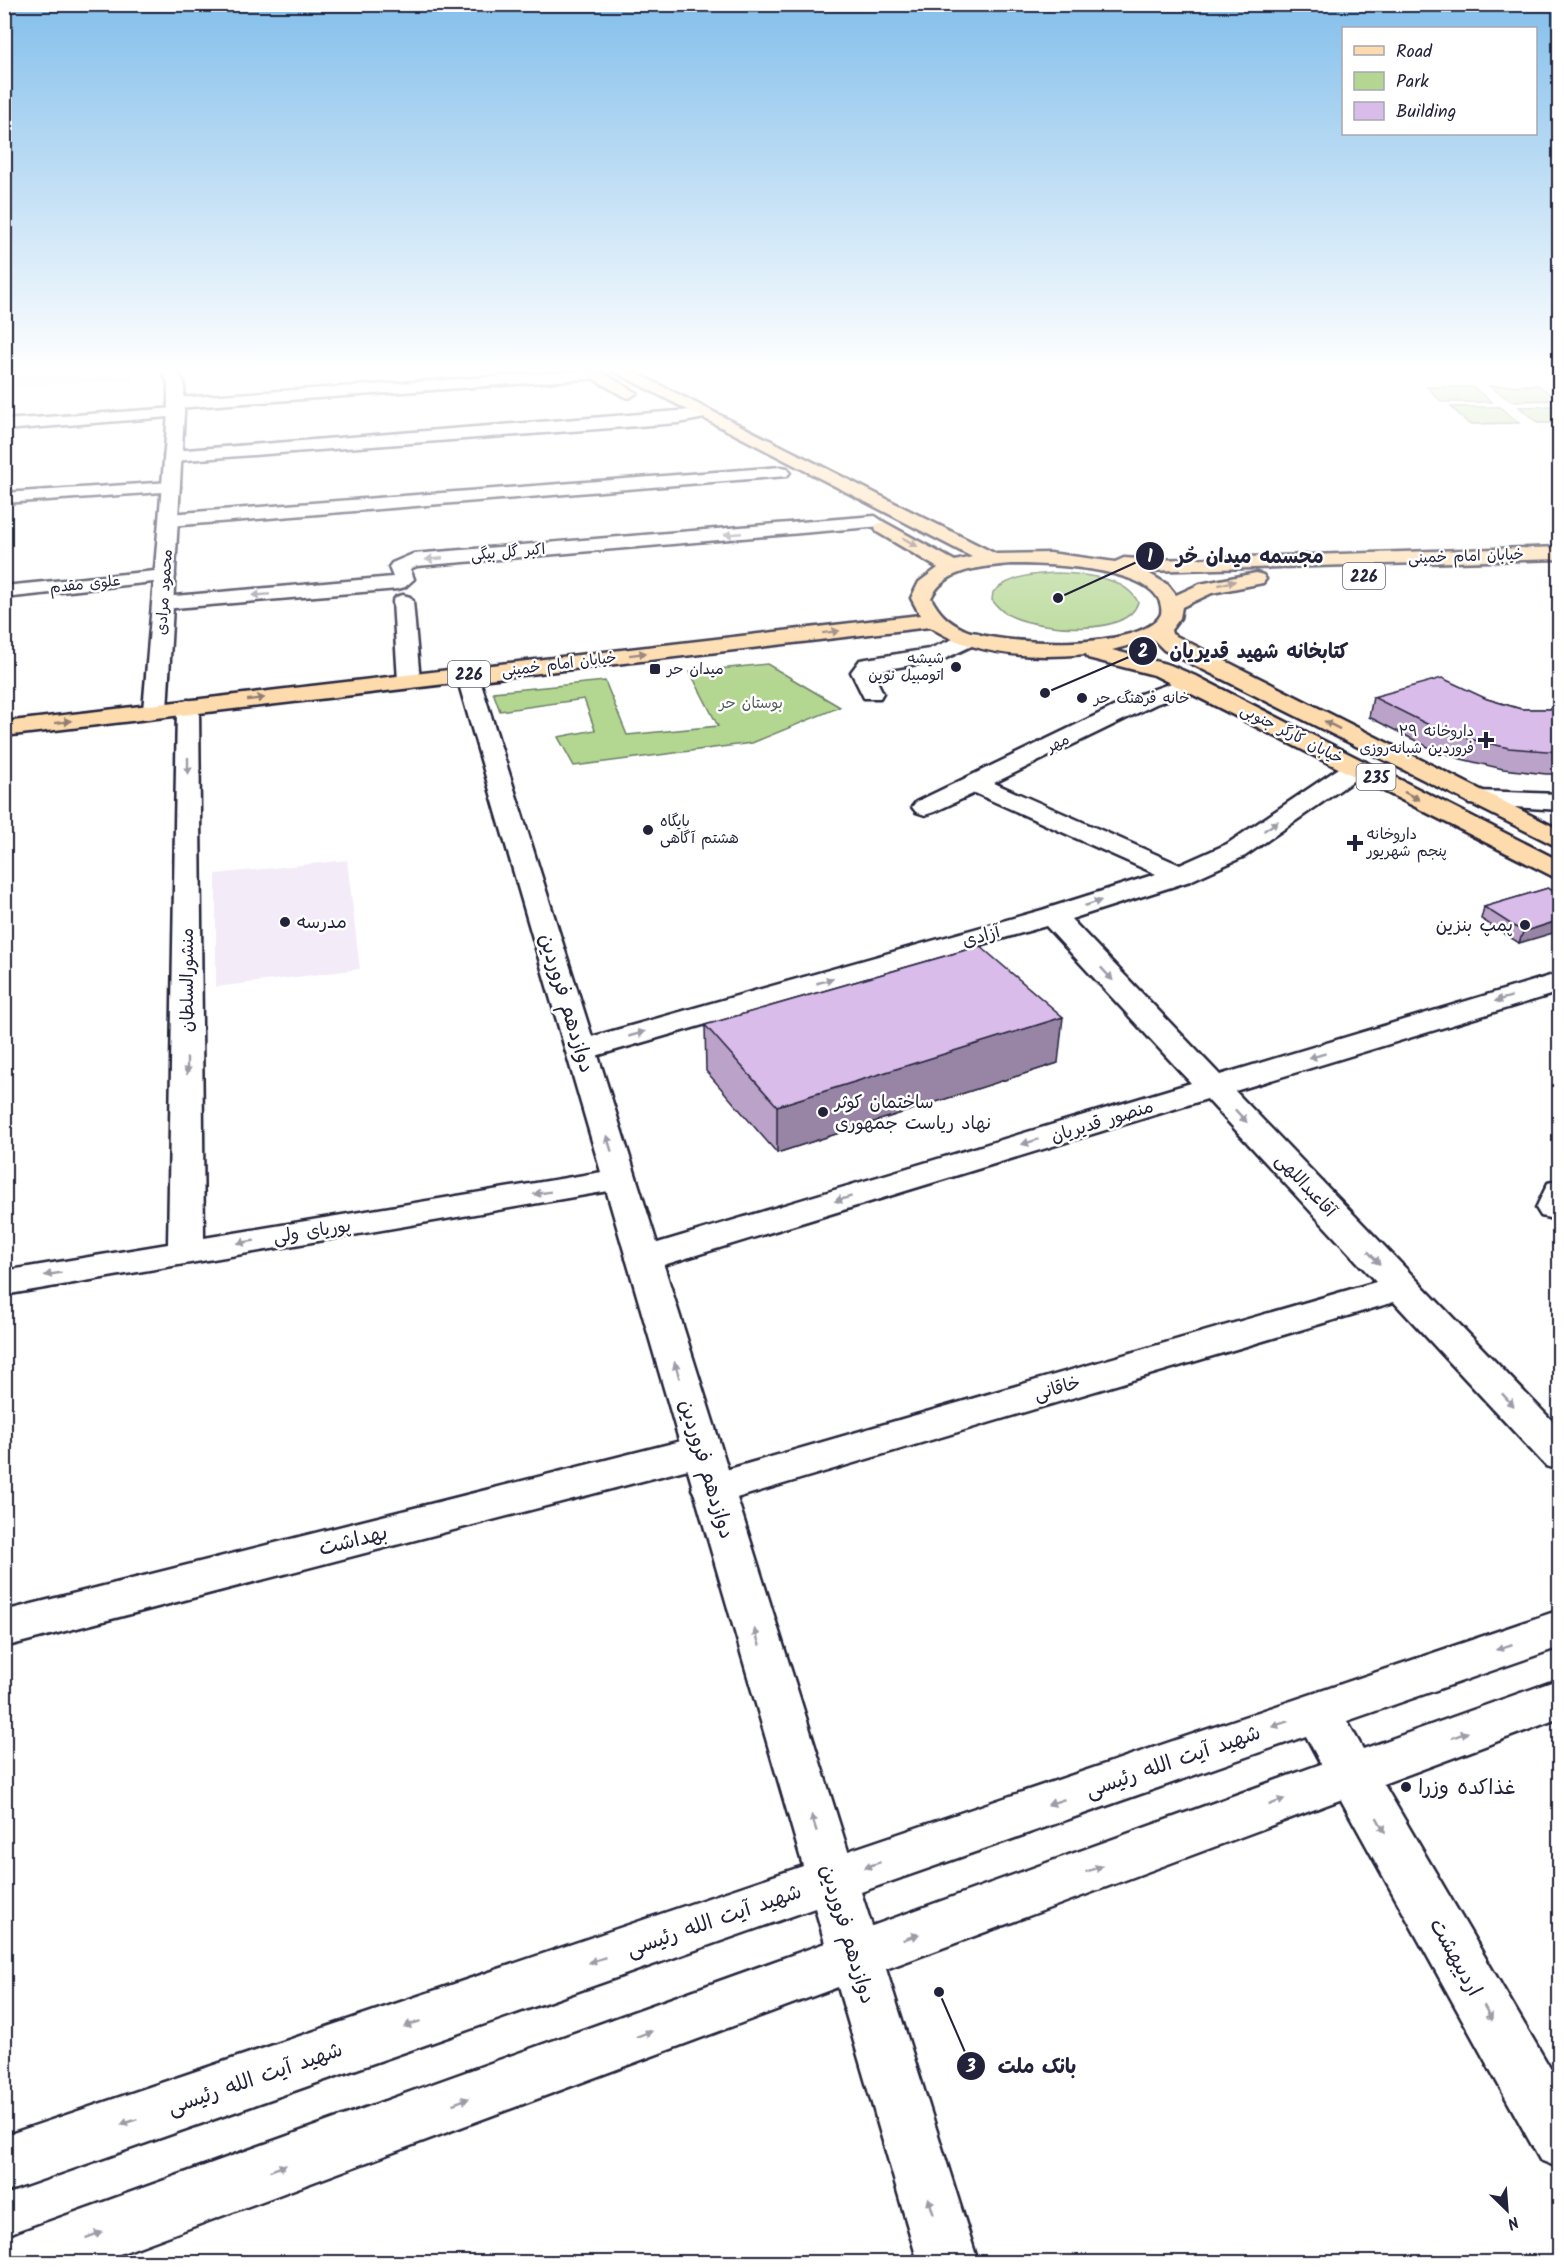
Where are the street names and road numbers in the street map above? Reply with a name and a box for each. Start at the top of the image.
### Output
street label: اکبر گل بیگی [470,538,546,568]
street label: خیابان امام خمینی [1408,543,1524,571]
street label: محمود مرادی [150,548,180,636]
road number: 226 [1343,563,1385,589]
street label: علوی مقدم [49,569,122,601]
street label: خیابان امام خمینی [500,646,618,684]
road number: 226 [448,661,490,687]
street label: خیابان کارگر جنوبی [1236,699,1347,771]
street label: مهر [1041,728,1074,761]
road number: 235 [1356,764,1396,790]
street label: آزادی [959,918,1005,957]
street label: منشورالسلطان [174,928,203,1032]
street label: دوازدهم فروردین [529,930,602,1077]
street label: منصور قدیریان [1047,1093,1157,1152]
street label: آقاعبداللهی [1267,1147,1344,1226]
street label: پوریای ولی [271,1212,353,1253]
street label: خاقانی [1031,1369,1084,1410]
street label: دوازدهم فروردین [669,1396,742,1543]
street label: بهداشت [315,1517,391,1566]
street label: شهید آیت الله رئیسی [1081,1717,1266,1808]
street label: دوازدهم فروردین [810,1861,883,2008]
street label: شهید آیت الله رئیسی [622,1876,807,1967]
street label: اردیبهشت [1420,1913,1490,2003]
street label: شهید آیت الله رئیسی [163,2034,348,2125]

